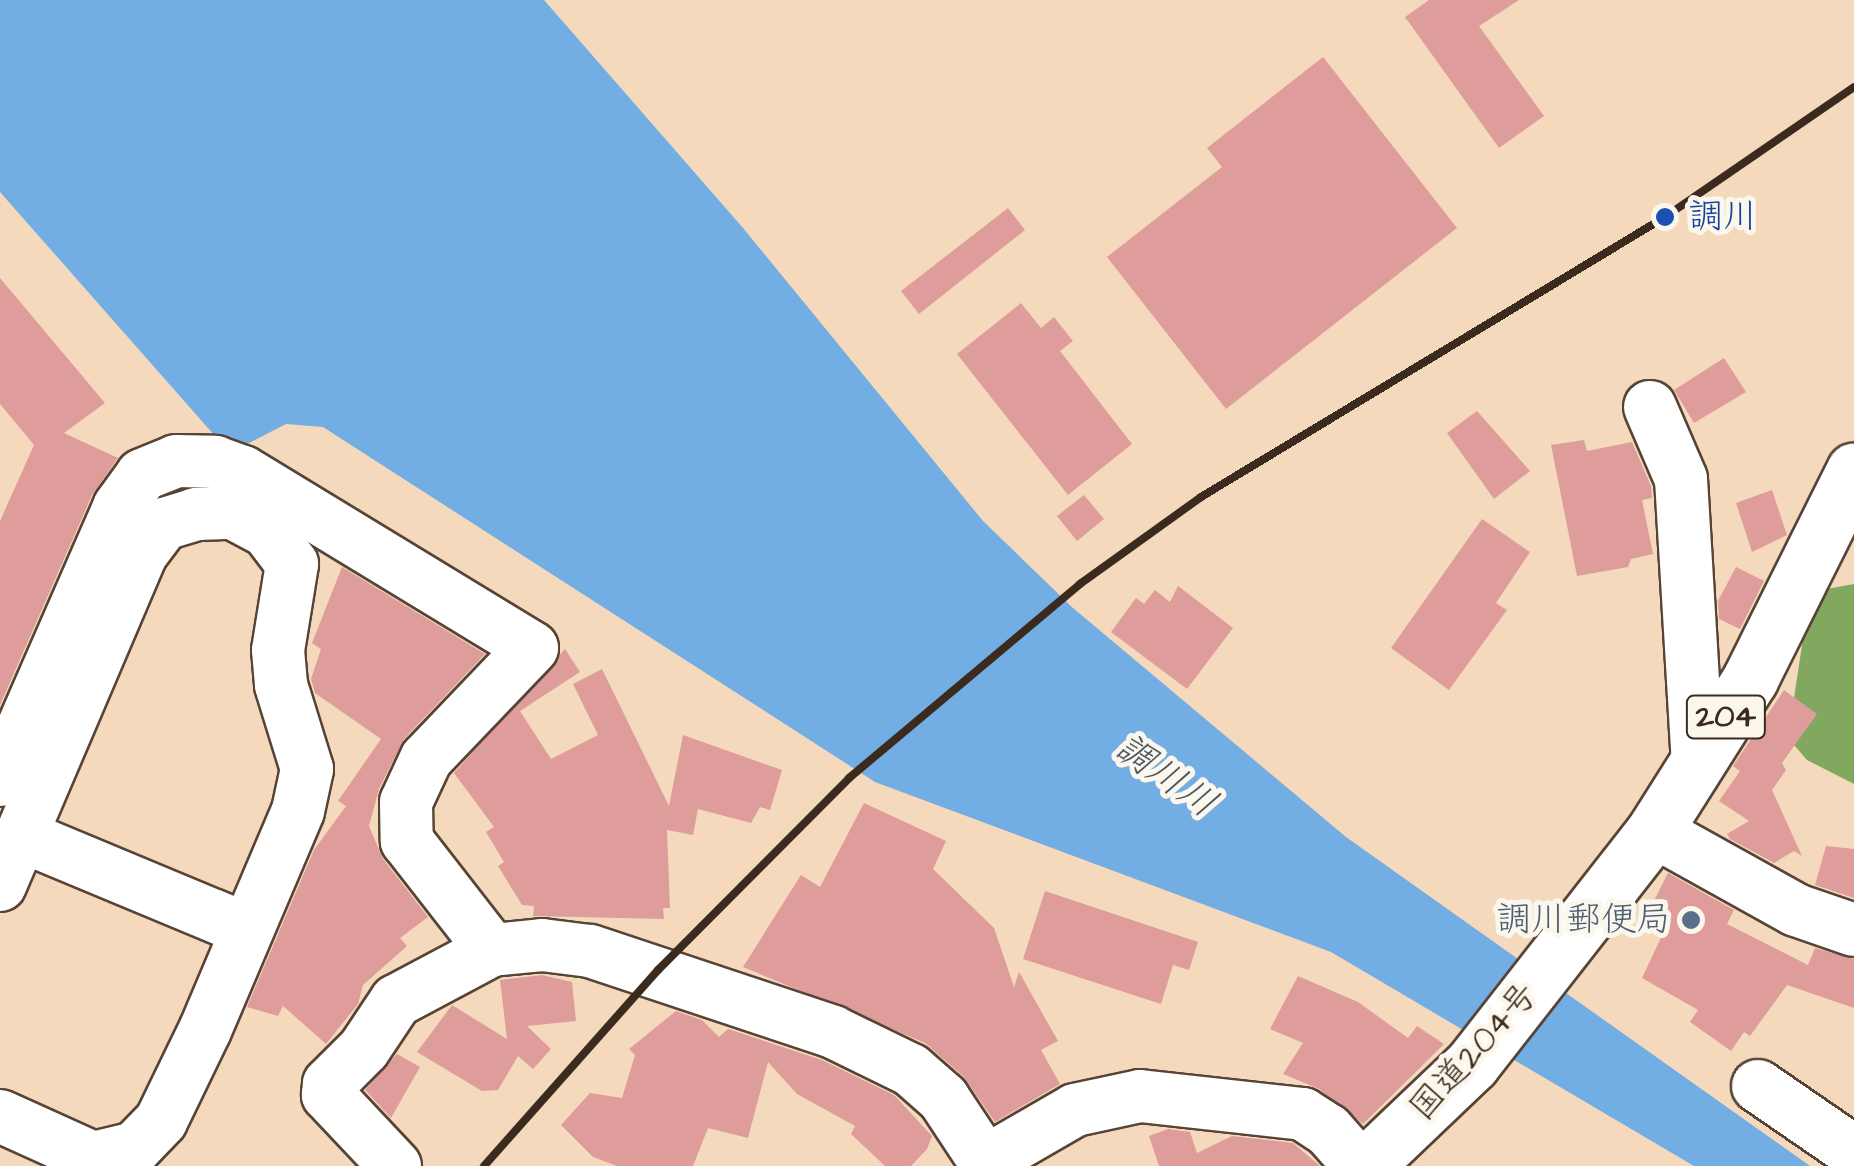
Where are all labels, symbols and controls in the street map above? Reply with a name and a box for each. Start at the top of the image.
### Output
place label: 調川 [1688,196,1758,238]
marker: 調川 [1652,204,1678,230]
road number: 204 [1684,690,1768,744]
water label: 調川川 [1105,726,1225,828]
place label: 調川郵便局 [1496,899,1671,941]
marker: 調川郵便局 [1680,909,1702,931]
street label: 国道204号 [1401,974,1547,1130]

